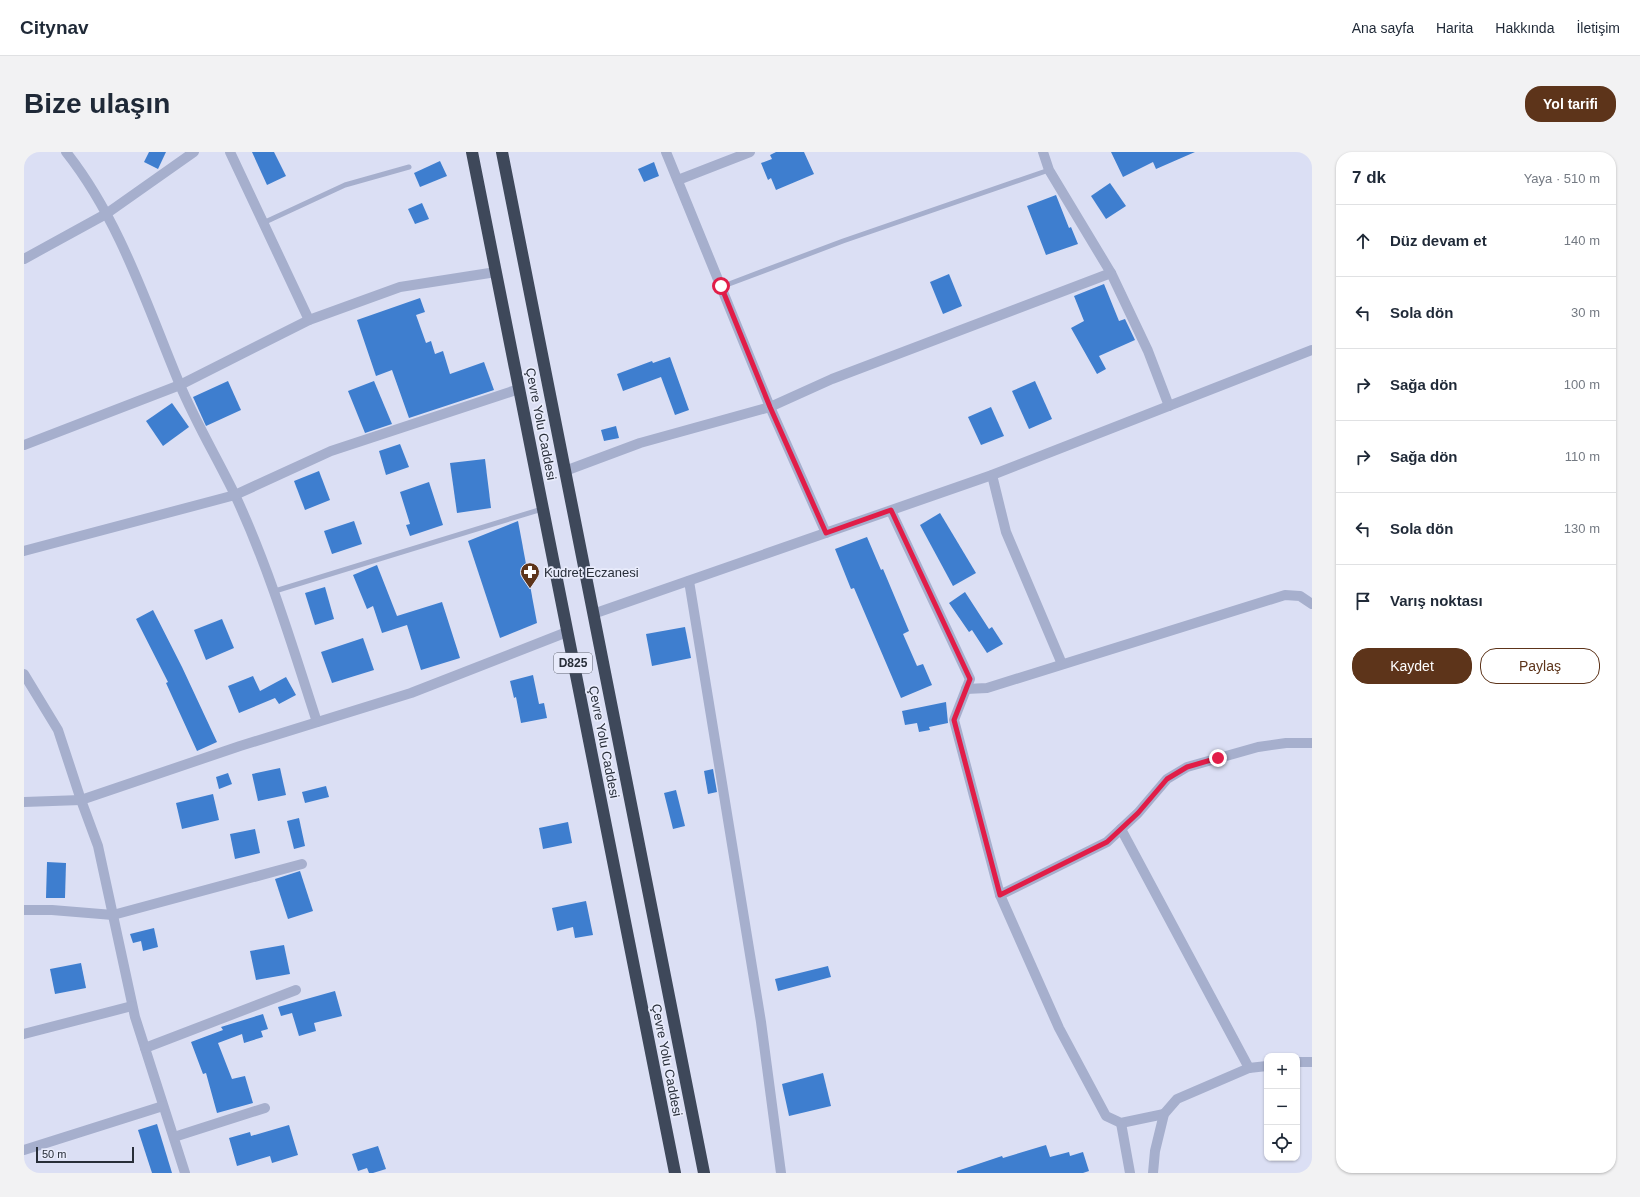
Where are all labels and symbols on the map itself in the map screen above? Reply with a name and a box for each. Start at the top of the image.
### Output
route start [712,277,730,295]
street label: Çevre Yolu Caddesi [523,367,559,482]
pharmacy icon: Kudret Eczanesi [519,561,541,589]
place label: Kudret Eczanesi [544,565,639,580]
road number: D825 [554,653,592,673]
street label: Çevre Yolu Caddesi [586,685,622,800]
route end [1209,749,1227,767]
street label: Çevre Yolu Caddesi [649,1003,685,1118]
scale bar [36,1145,134,1164]

